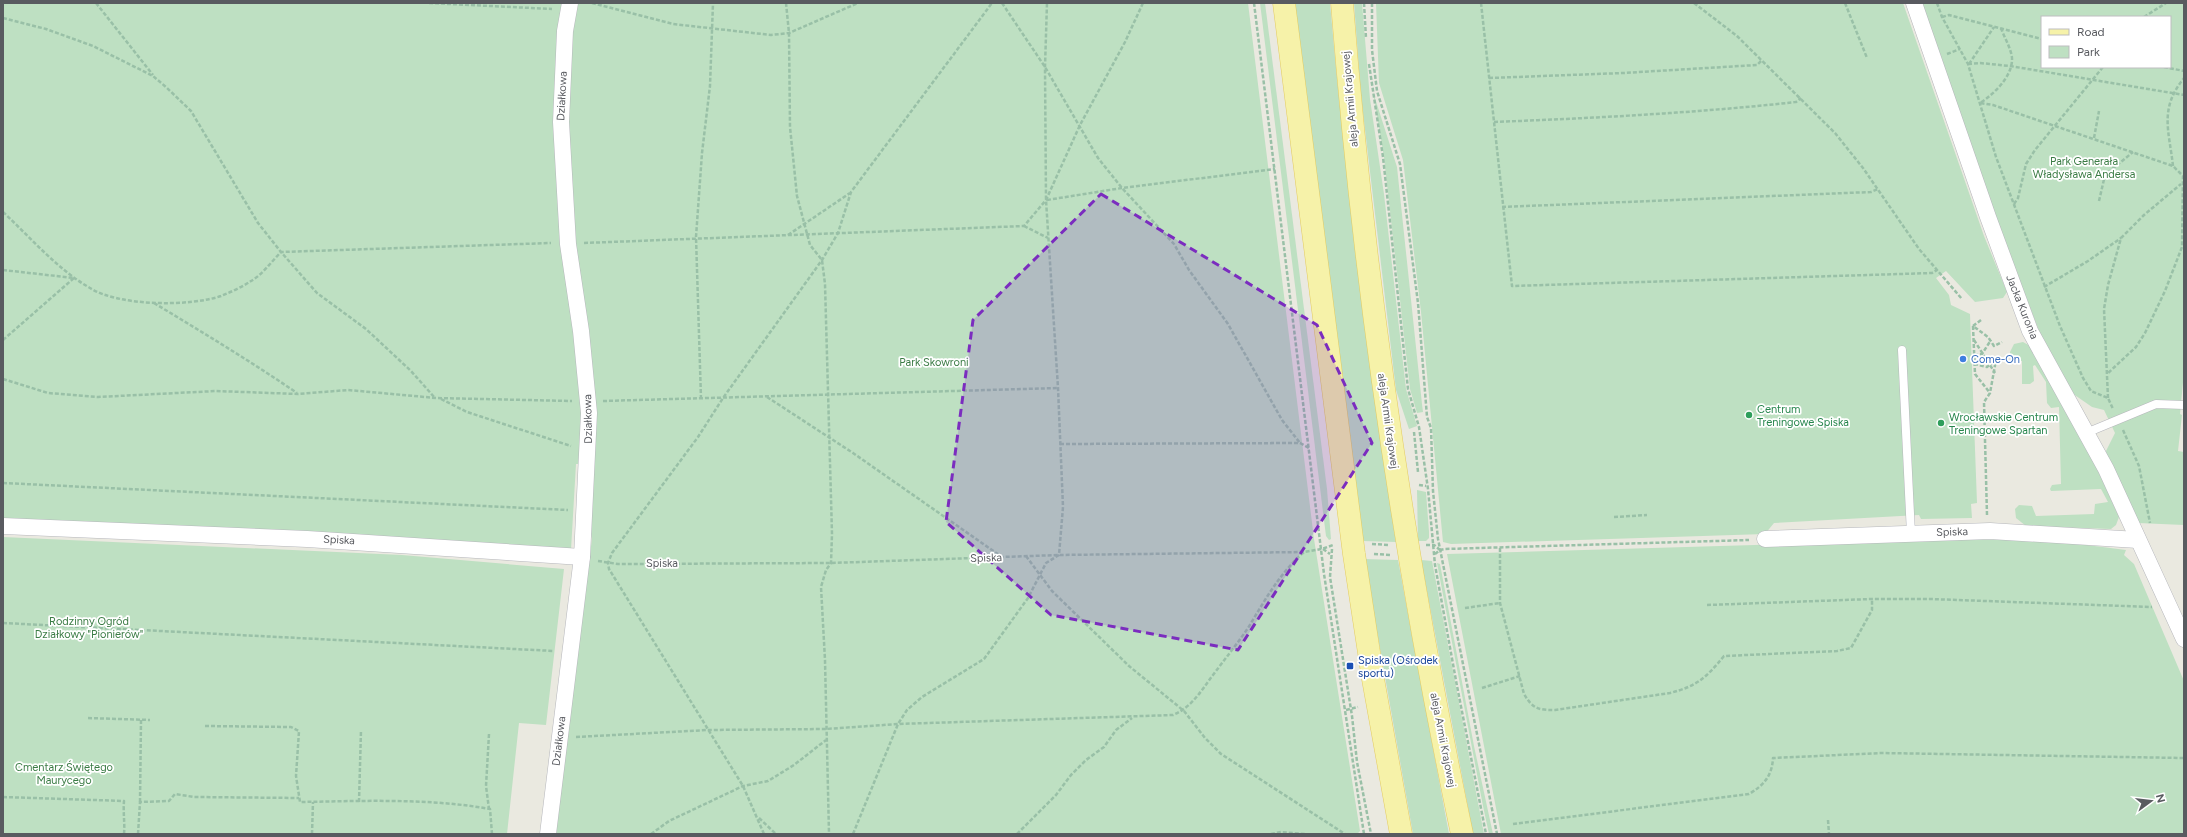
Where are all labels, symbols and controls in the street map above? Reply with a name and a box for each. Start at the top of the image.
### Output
legend [2041,16,2171,68]
text: Road [2077,25,2105,39]
text: Park [2077,45,2100,59]
street label: aleja Armii Krajowej [1339,50,1361,148]
street label: Działkowa [554,71,570,121]
park label: Park Generała Władysława Andersa [2033,155,2135,181]
street label: Jacka Kuronia [2003,273,2041,341]
place label: Come-On [1971,353,2020,366]
marker: Come-On [1958,354,1968,364]
park label: Park Skowroni [899,356,969,369]
street label: aleja Armii Krajowej [1375,372,1401,470]
street label: Działkowa [581,394,595,444]
place label: Centrum Treningowe Spiska [1757,403,1849,429]
marker: Centrum Treningowe Spiska [1744,410,1754,420]
place label: Wrocławskie Centrum Treningowe Spartan [1949,411,2058,437]
marker: Wrocławskie Centrum Treningowe Spartan [1936,418,1946,428]
street label: Spiska [1936,525,1968,539]
street label: Spiska [323,533,355,547]
street label: Spiska [970,551,1002,565]
street label: Spiska [646,557,678,570]
park label: Rodzinny Ogród Działkowy "Pionierów" [35,615,143,641]
place label: Spiska (Ośrodek sportu) [1358,654,1439,680]
marker: Spiska (Ośrodek sportu) [1345,661,1355,671]
street label: aleja Armii Krajowej [1427,691,1459,789]
street label: Działkowa [550,715,568,767]
park label: Cmentarz Świętego Maurycego [15,760,113,787]
north arrow [2131,781,2171,821]
text: N [2153,793,2168,804]

